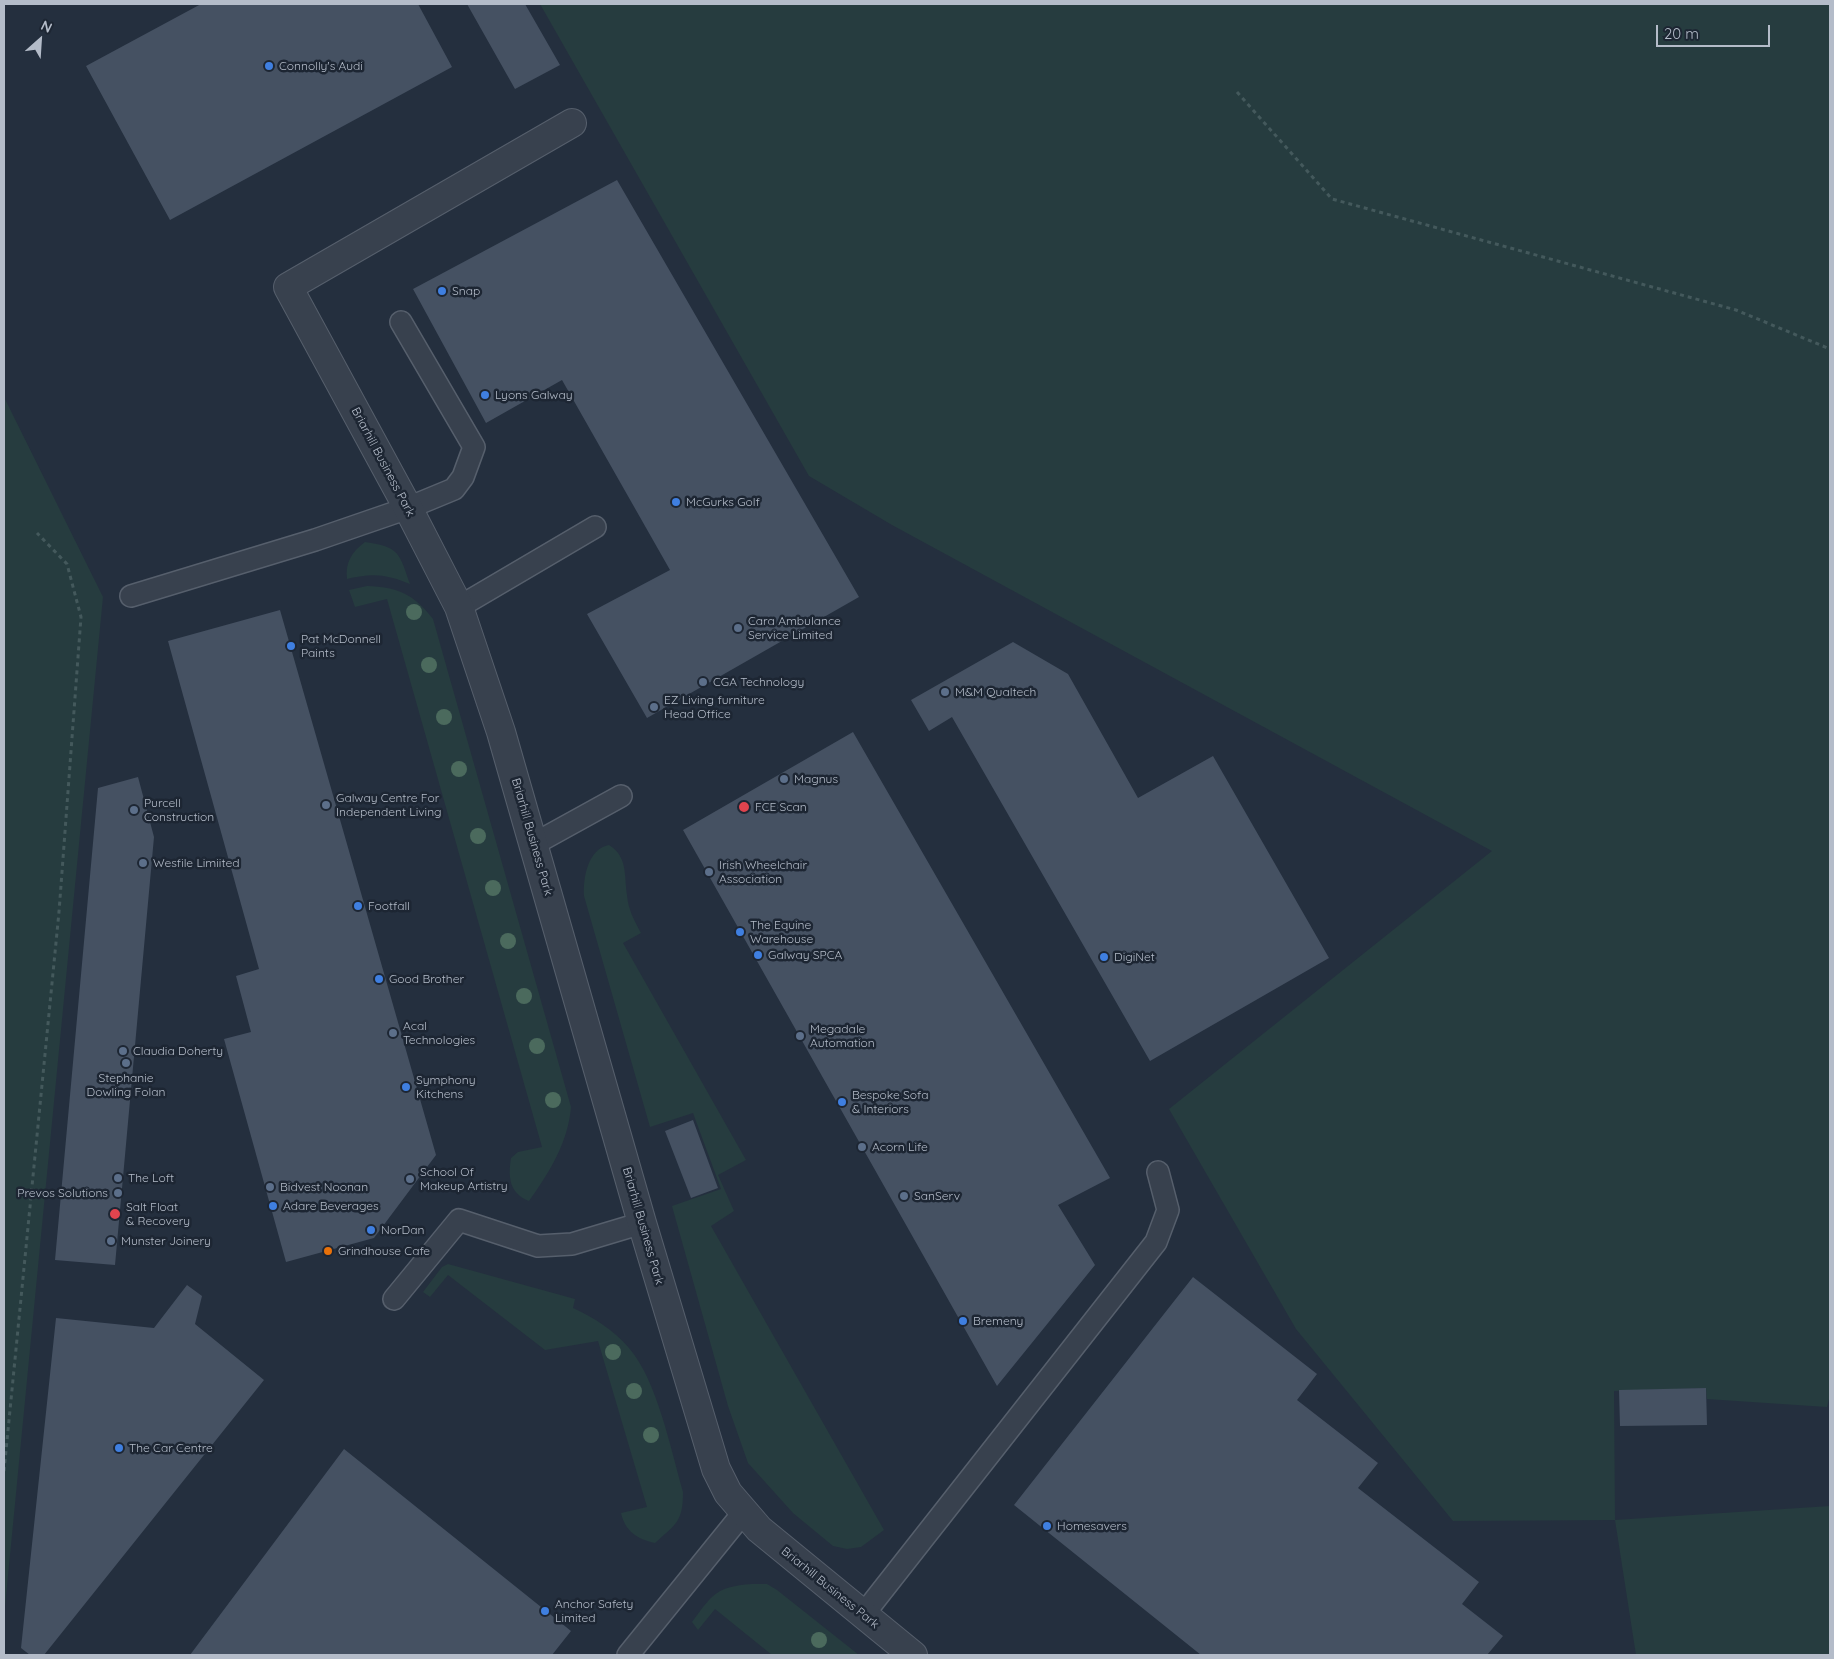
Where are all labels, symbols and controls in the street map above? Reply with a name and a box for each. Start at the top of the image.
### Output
north arrow [15,15,65,65]
scale bar [1659,15,1773,47]
text: N [38,16,55,37]
text: 20 m [1664,24,1699,43]
place label: Connolly's Audi [279,59,363,73]
marker: Connolly's Audi [263,60,275,72]
place label: Snap [452,284,480,298]
marker: Snap [436,285,448,297]
place label: Lyons Galway [495,388,572,402]
marker: Lyons Galway [479,389,491,401]
street label: Briarhill Business Park [348,405,418,519]
place label: McGurks Golf [686,495,760,509]
marker: McGurks Golf [670,496,682,508]
place label: Cara Ambulance Service Limited [748,614,841,642]
marker: Cara Ambulance Service Limited [732,622,744,634]
place label: Pat McDonnell Paints [301,632,381,660]
marker: Pat McDonnell Paints [285,640,297,652]
place label: CGA Technology [713,675,804,689]
marker: CGA Technology [697,676,709,688]
place label: M&M Qualtech [955,685,1036,699]
marker: M&M Qualtech [939,686,951,698]
place label: EZ Living furniture Head Office [664,693,765,721]
marker: EZ Living furniture Head Office [648,701,660,713]
place label: Magnus [794,772,838,786]
marker: Magnus [778,773,790,785]
street label: Briarhill Business Park [508,777,556,897]
place label: Galway Centre For Independent Living [336,791,442,819]
place label: Purcell Construction [144,796,214,824]
marker: Galway Centre For Independent Living [320,799,332,811]
marker: FCE Scan [737,800,751,814]
place label: FCE Scan [755,800,807,814]
marker: Purcell Construction [128,804,140,816]
place label: Wesfile Limiited [153,856,239,870]
marker: Wesfile Limiited [137,857,149,869]
place label: Irish Wheelchair Association [719,858,807,886]
marker: Irish Wheelchair Association [703,866,715,878]
place label: Footfall [368,899,410,913]
marker: Footfall [352,900,364,912]
place label: The Equine Warehouse [750,918,813,946]
marker: The Equine Warehouse [734,926,746,938]
place label: Galway SPCA [768,948,842,962]
marker: Galway SPCA [752,949,764,961]
place label: DigiNet [1114,950,1155,964]
marker: DigiNet [1098,951,1110,963]
place label: Good Brother [389,972,464,986]
marker: Good Brother [373,973,385,985]
place label: Acal Technologies [403,1019,475,1047]
place label: Megadale Automation [810,1022,875,1050]
marker: Acal Technologies [387,1027,399,1039]
marker: Megadale Automation [794,1030,806,1042]
place label: Claudia Doherty [133,1044,223,1058]
marker: Claudia Doherty [117,1045,129,1057]
marker: Stephanie Dowling Folan [120,1057,132,1069]
place label: Stephanie Dowling Folan [87,1071,165,1099]
place label: Symphony Kitchens [416,1073,476,1101]
marker: Symphony Kitchens [400,1081,412,1093]
place label: Bespoke Sofa & Interiors [852,1088,929,1116]
marker: Bespoke Sofa & Interiors [836,1096,848,1108]
place label: Acorn Life [872,1140,928,1154]
marker: Acorn Life [856,1141,868,1153]
place label: School Of Makeup Artistry [420,1165,508,1193]
street label: Briarhill Business Park [619,1166,667,1286]
place label: The Loft [128,1171,174,1185]
marker: The Loft [112,1172,124,1184]
marker: School Of Makeup Artistry [404,1173,416,1185]
place label: Bidvest Noonan [280,1180,368,1194]
marker: Bidvest Noonan [264,1181,276,1193]
place label: Prevos Solutions [17,1186,108,1200]
marker: Prevos Solutions [112,1187,124,1199]
place label: SanServ [914,1189,960,1203]
marker: SanServ [898,1190,910,1202]
place label: Adare Beverages [283,1199,379,1213]
place label: Salt Float & Recovery [126,1200,190,1228]
marker: Adare Beverages [267,1200,279,1212]
marker: Salt Float & Recovery [108,1207,122,1221]
place label: NorDan [381,1223,424,1237]
marker: NorDan [365,1224,377,1236]
place label: Munster Joinery [121,1234,211,1248]
marker: Munster Joinery [105,1235,117,1247]
place label: Grindhouse Cafe [338,1244,430,1258]
marker: Grindhouse Cafe [322,1245,334,1257]
place label: Bremeny [973,1314,1023,1328]
marker: Bremeny [957,1315,969,1327]
place label: The Car Centre [129,1441,213,1455]
marker: The Car Centre [113,1442,125,1454]
place label: Homesavers [1057,1519,1127,1533]
marker: Homesavers [1041,1520,1053,1532]
street label: Briarhill Business Park [778,1544,882,1632]
place label: Anchor Safety Limited [555,1597,633,1625]
marker: Anchor Safety Limited [539,1605,551,1617]

